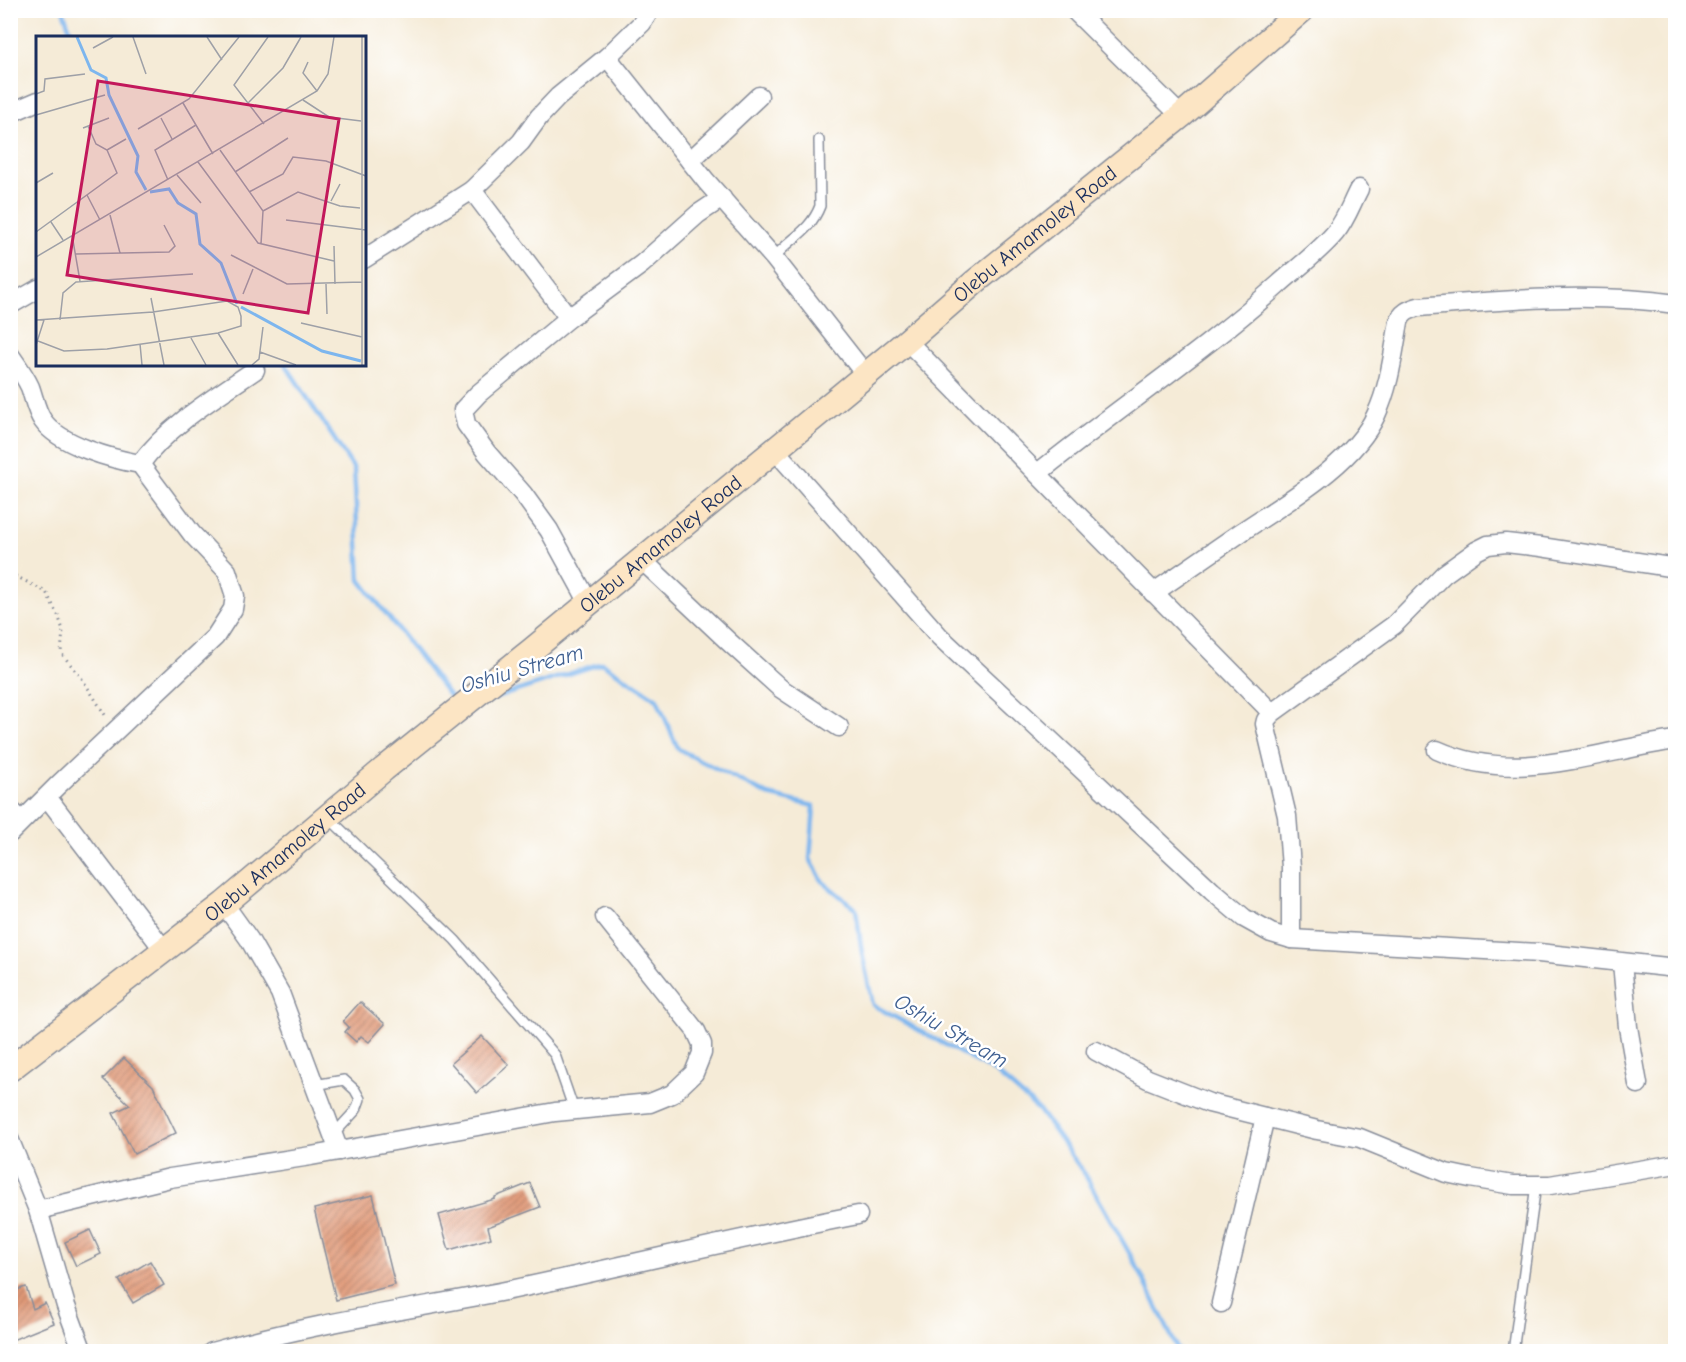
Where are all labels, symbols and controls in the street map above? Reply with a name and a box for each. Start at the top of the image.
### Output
inset map [36,36,366,366]
street label: Olebu Amamoley Road [948,161,1121,307]
street label: Olebu Amamoley Road [574,470,747,618]
water label: Oshiu Stream [458,639,586,699]
street label: Olebu Amamoley Road [199,778,370,927]
water label: Oshiu Stream [890,988,1012,1074]

